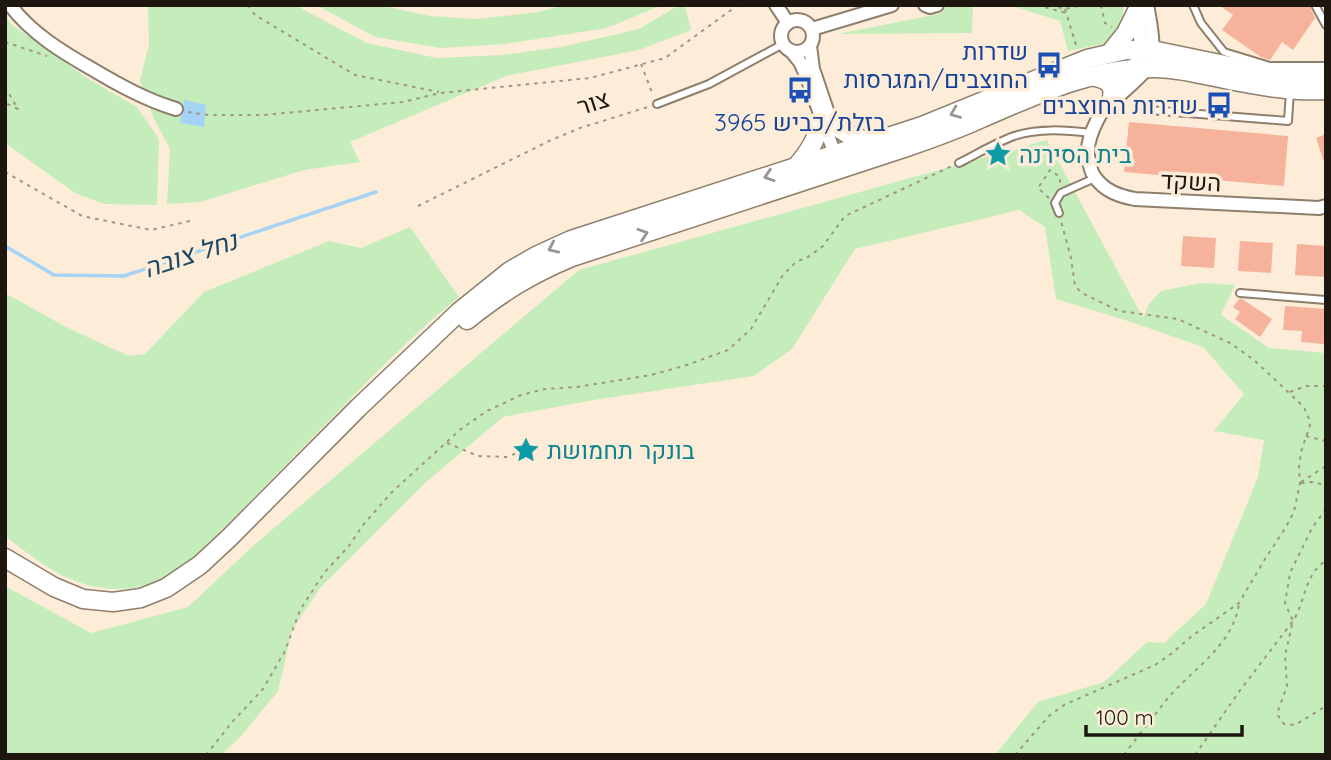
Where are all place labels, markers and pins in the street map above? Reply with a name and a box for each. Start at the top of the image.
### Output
place label: שדרות החוצבים/המגרסות [844,36,1028,94]
bus stop icon: שדרות החוצבים/המגרסות [1034,50,1064,80]
bus stop icon: בזלת/כביש 3965 [785,75,815,105]
place label: שדרות החוצבים [1042,90,1198,120]
bus stop icon: שדרות החוצבים [1204,90,1234,120]
place label: בזלת/כביש 3965 [714,107,886,137]
place icon: בית הסירנה [983,139,1013,169]
place label: בית הסירנה [1019,139,1132,169]
place icon: בונקר תחמושת [511,435,541,465]
place label: בונקר תחמושת [547,435,695,465]

